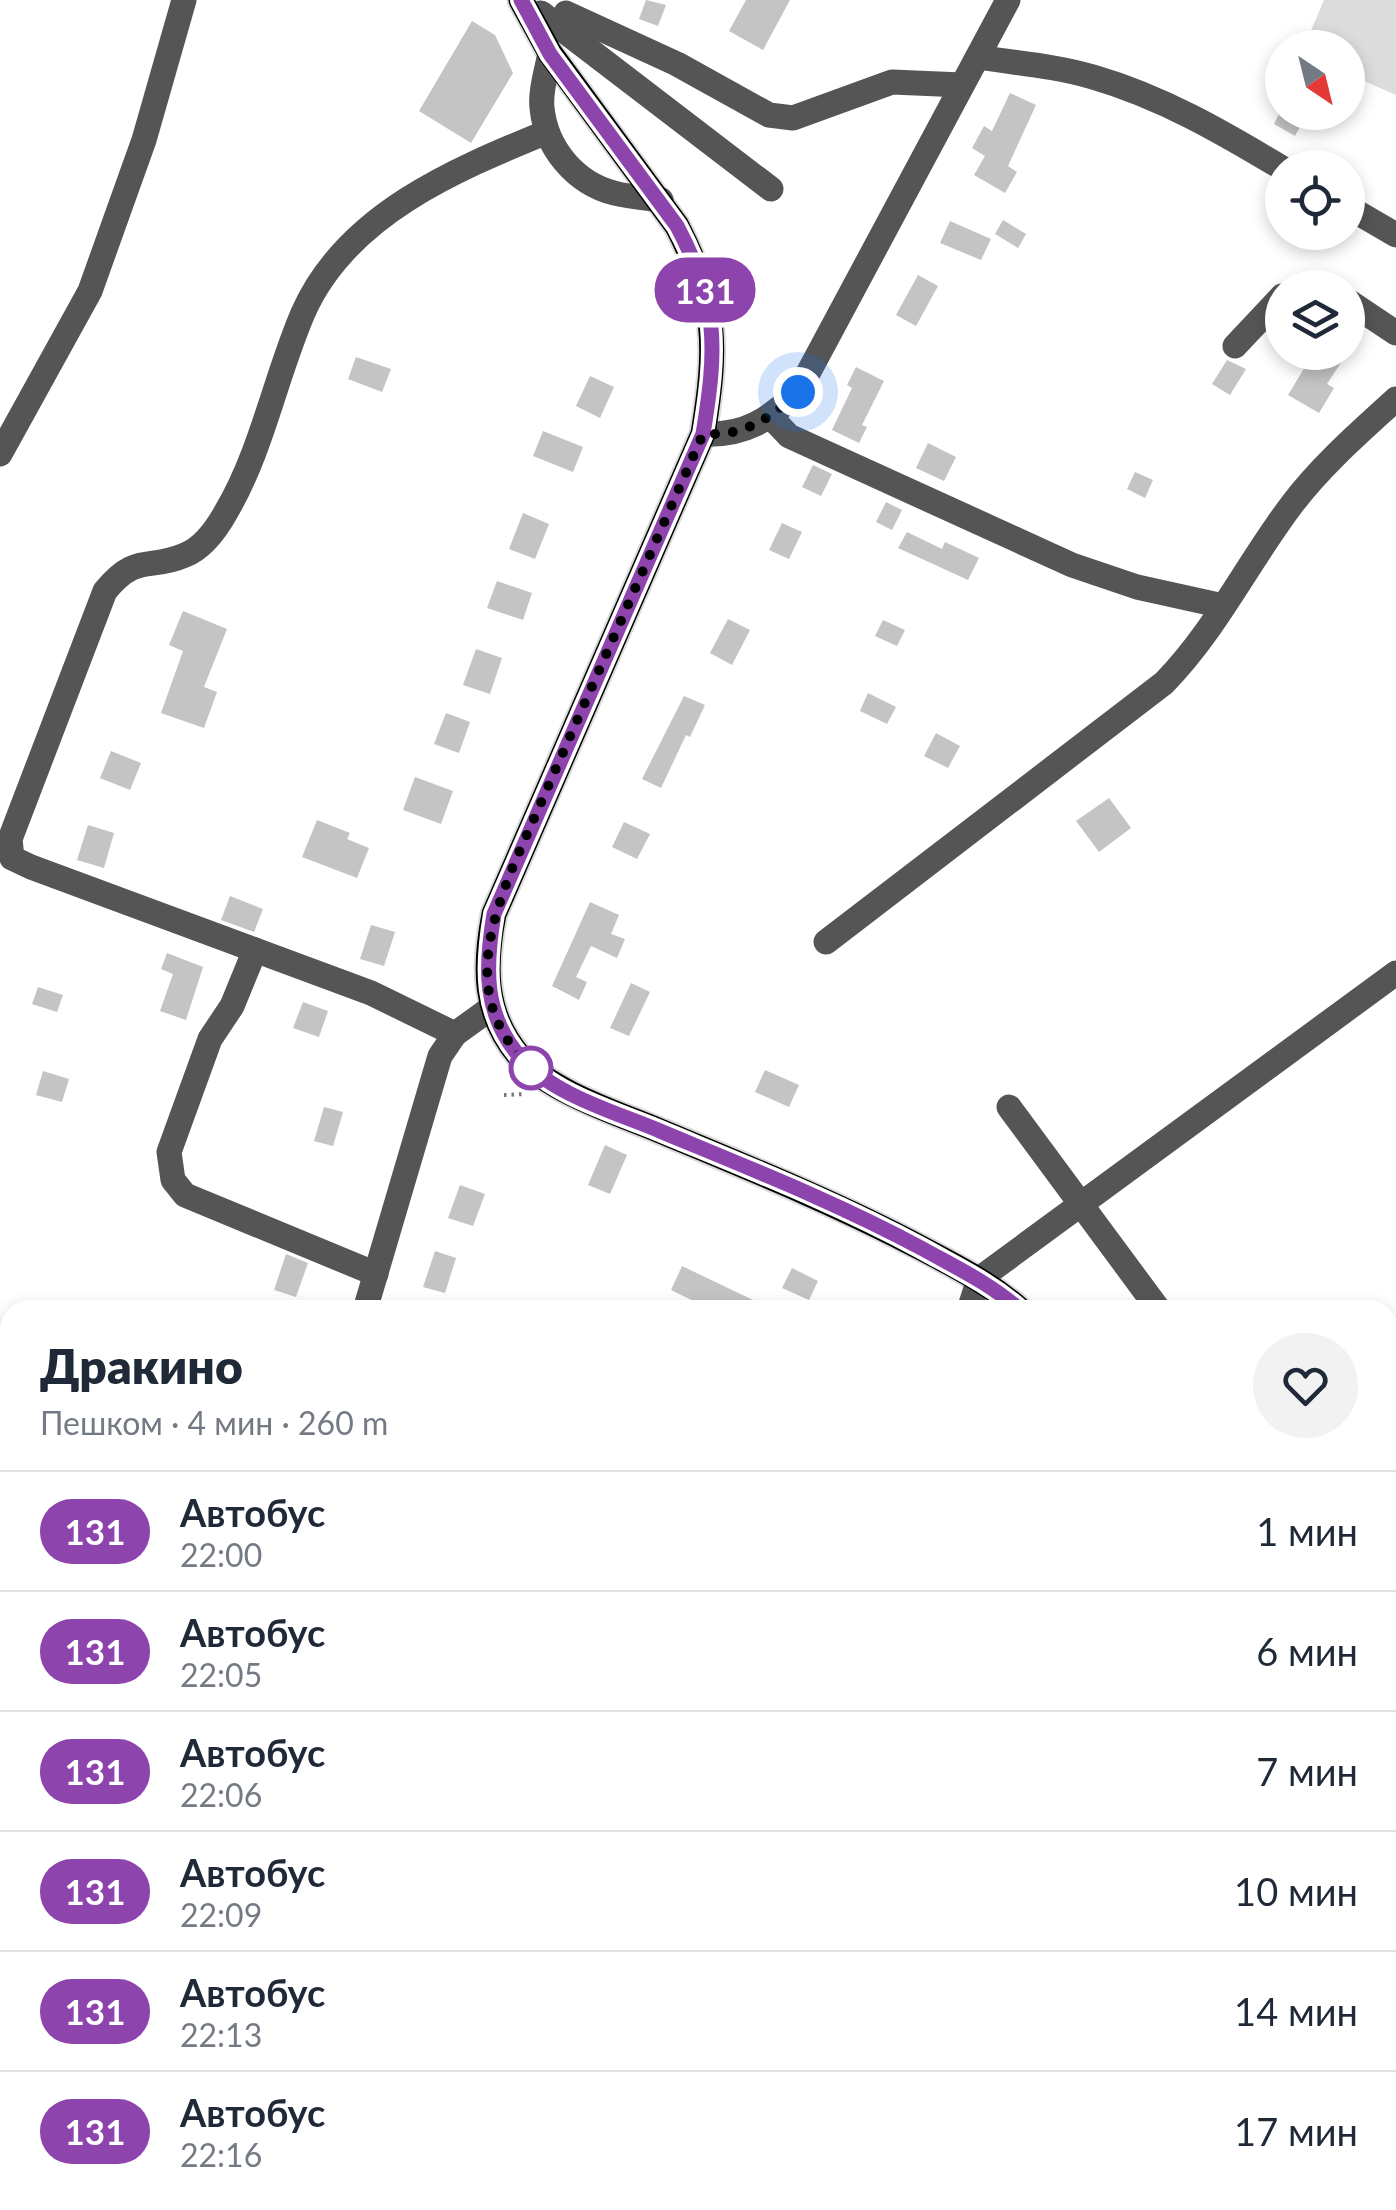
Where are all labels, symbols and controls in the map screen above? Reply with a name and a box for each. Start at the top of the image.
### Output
north arrow [1265,30,1365,130]
map controls [1265,30,1365,370]
button: locate [1265,150,1365,250]
line badge: 131 [648,258,762,322]
text: 131 [675,269,735,311]
button: layers [1265,270,1365,370]
your location [773,367,823,417]
unlabelled marker [510,1047,552,1089]
button: heart [1253,1333,1358,1438]
text: Дракино [40,1337,243,1394]
text: Пешком · 4 мин · 260 m [40,1403,388,1442]
text: Автобус [180,1489,325,1535]
text: 1 мин [1256,1508,1358,1554]
text: 131 [65,1510,125,1552]
text: 22:00 [180,1535,262,1574]
text: Автобус [180,1609,325,1655]
text: 6 мин [1256,1628,1358,1674]
text: 131 [65,1630,125,1672]
text: 22:05 [180,1655,262,1694]
text: Автобус [180,1729,325,1775]
text: 7 мин [1256,1748,1358,1794]
text: 131 [65,1750,125,1792]
text: 22:06 [180,1775,262,1814]
text: Автобус [180,1849,325,1895]
text: 10 мин [1234,1868,1358,1914]
text: 131 [65,1870,125,1912]
text: 22:09 [180,1895,262,1934]
text: Автобус [180,1969,325,2015]
text: 14 мин [1234,1988,1358,2034]
text: 131 [65,1990,125,2032]
text: 22:13 [180,2015,262,2054]
text: Автобус [180,2089,325,2135]
text: 17 мин [1234,2108,1358,2154]
text: 131 [65,2110,125,2152]
text: 22:16 [180,2135,262,2174]

